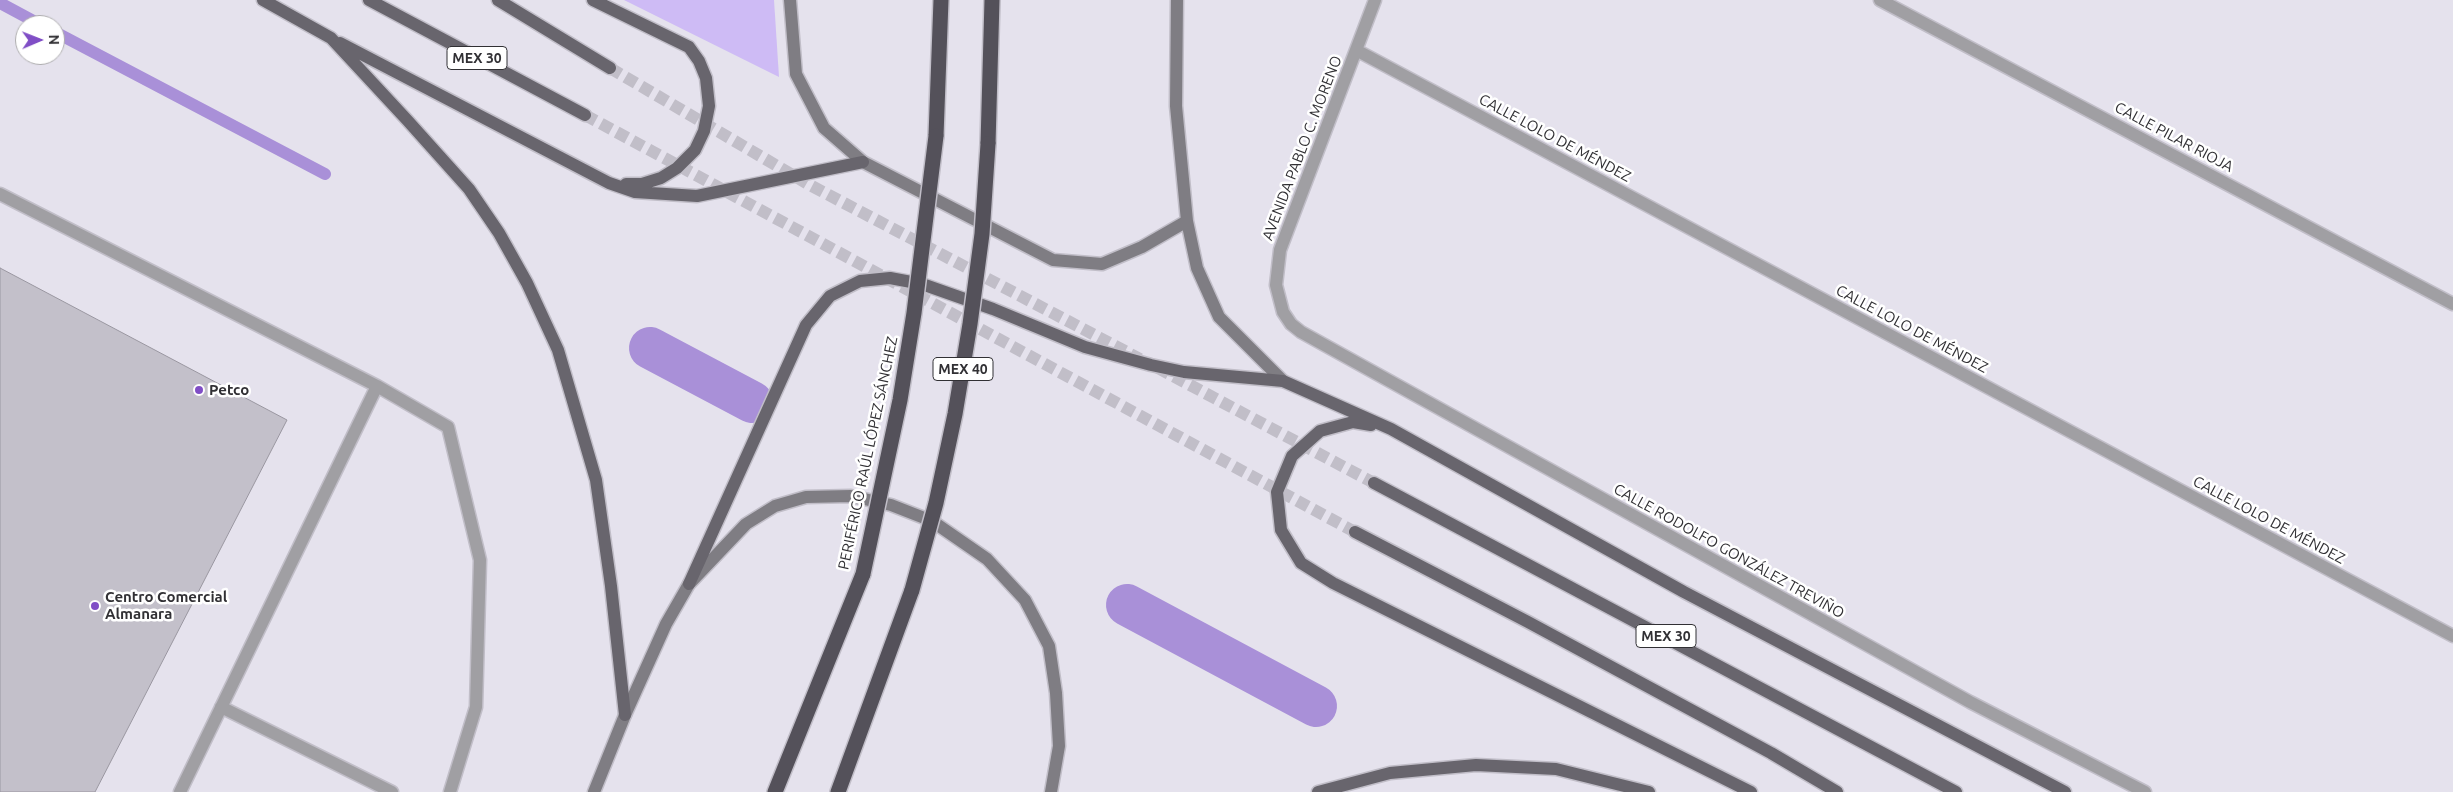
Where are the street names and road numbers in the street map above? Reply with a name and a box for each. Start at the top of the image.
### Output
road number: MEX 30 [447,46,507,70]
street label: AVENIDA PABLO C. MORENO [1258,53,1346,243]
street label: CALLE LOLO DE MÉNDEZ [1476,90,1634,186]
street label: CALLE PILAR RIOJA [2112,98,2236,176]
street label: CALLE LOLO DE MÉNDEZ [1833,281,1991,377]
street label: PERIFÉRICO RAÚL LÓPEZ SÁNCHEZ [834,335,902,571]
road number: MEX 40 [933,358,993,380]
street label: CALLE LOLO DE MÉNDEZ [2190,472,2348,568]
street label: CALLE RODOLFO GONZÁLEZ TREVIÑO [1611,480,1847,622]
road number: MEX 30 [1636,624,1696,648]

